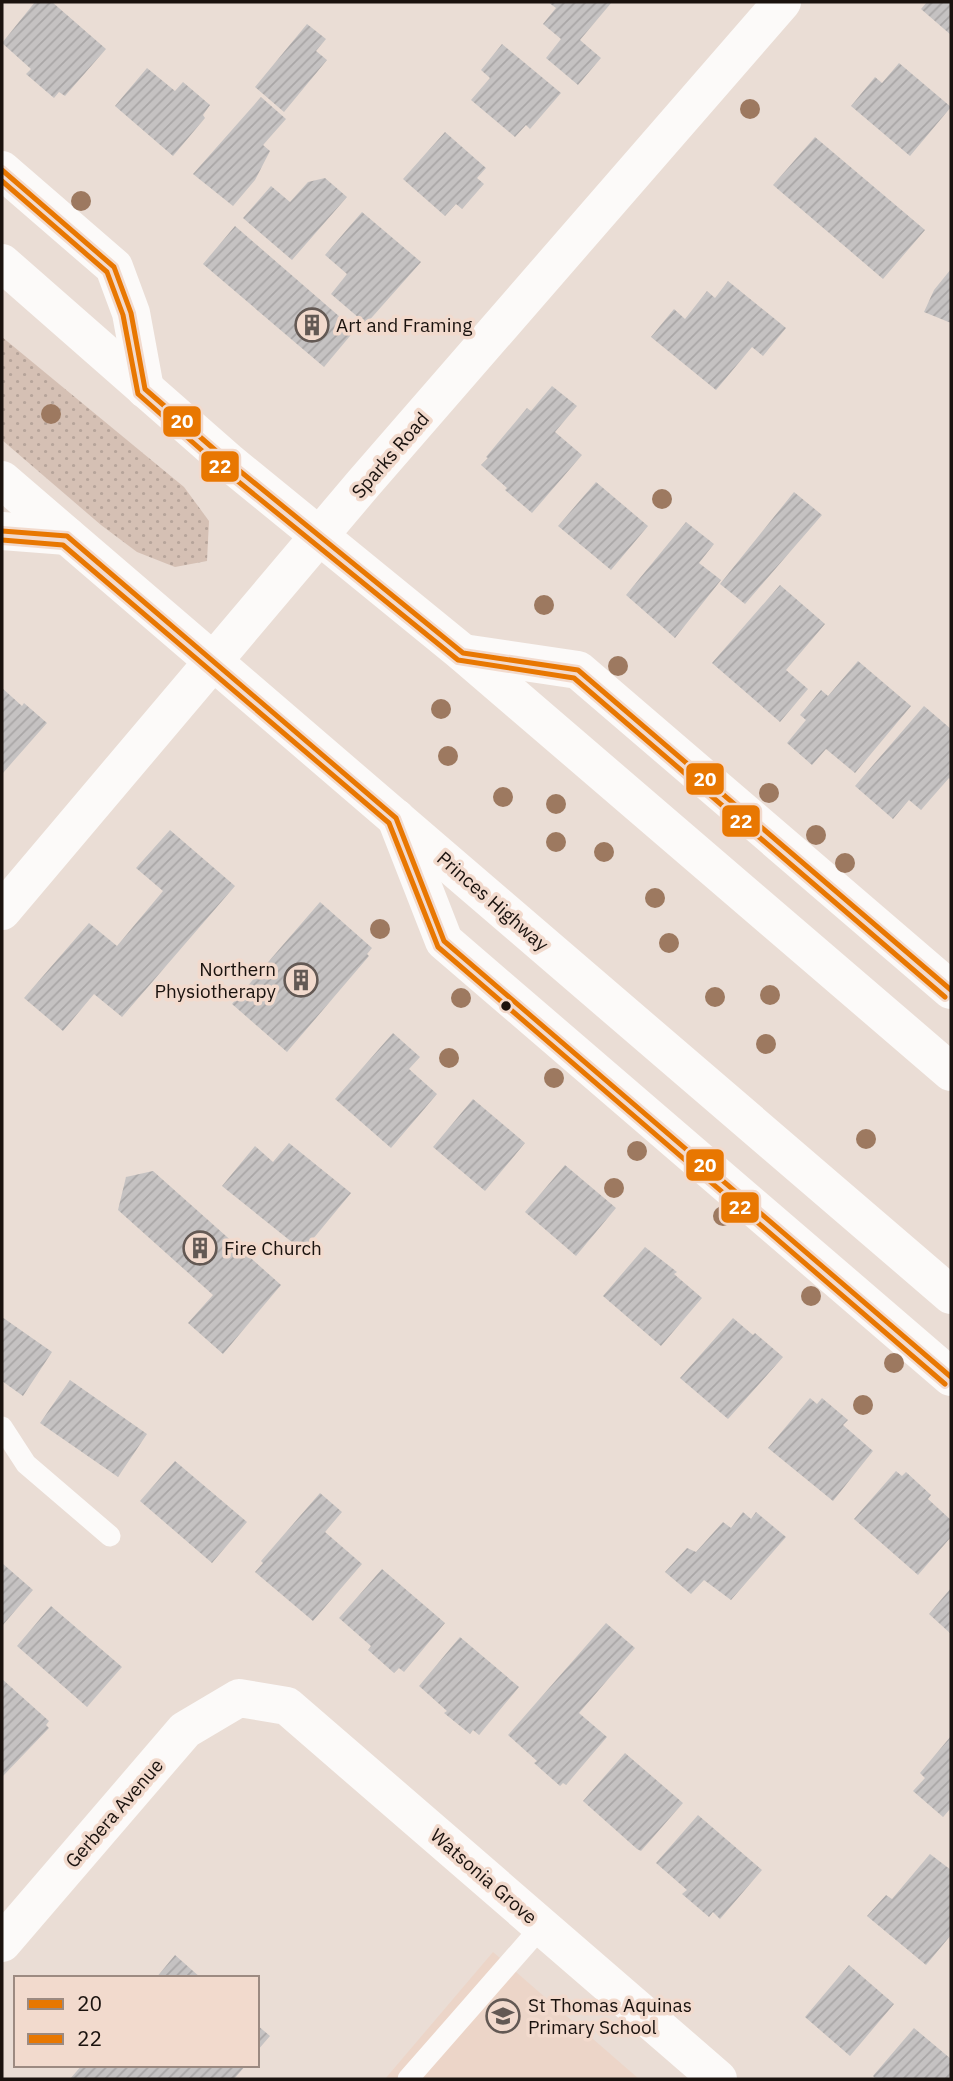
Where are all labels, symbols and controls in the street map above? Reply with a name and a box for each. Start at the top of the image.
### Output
building icon: Art and Framing [293,306,331,344]
place label: Art and Framing [336,313,472,337]
line badge: 20 [162,405,202,438]
street label: Sparks Road [346,407,434,503]
text: 20 [171,409,193,433]
line badge: 22 [200,450,240,483]
text: 22 [209,454,231,478]
line badge: 20 [685,762,725,796]
text: 20 [694,767,716,791]
line badge: 22 [721,804,761,838]
text: 22 [730,809,752,833]
street label: Princes Highway [432,846,554,956]
place label: Northern Physiotherapy [154,957,277,1003]
building icon: Northern Physiotherapy [282,961,320,999]
unlabelled marker [499,999,513,1013]
line badge: 20 [685,1148,725,1182]
text: 20 [694,1153,716,1177]
line badge: 22 [720,1191,760,1224]
text: 22 [729,1195,751,1219]
building icon: Fire Church [181,1229,219,1267]
place label: Fire Church [224,1236,322,1260]
street label: Gerbera Avenue [60,1753,168,1873]
street label: Watsonia Grove [426,1823,542,1929]
legend [14,1976,259,2067]
text: 20 [77,1989,102,2017]
place label: St Thomas Aquinas Primary School [528,1993,692,2039]
school or university icon: St Thomas Aquinas Primary School [484,1997,522,2035]
text: 22 [77,2024,102,2052]

